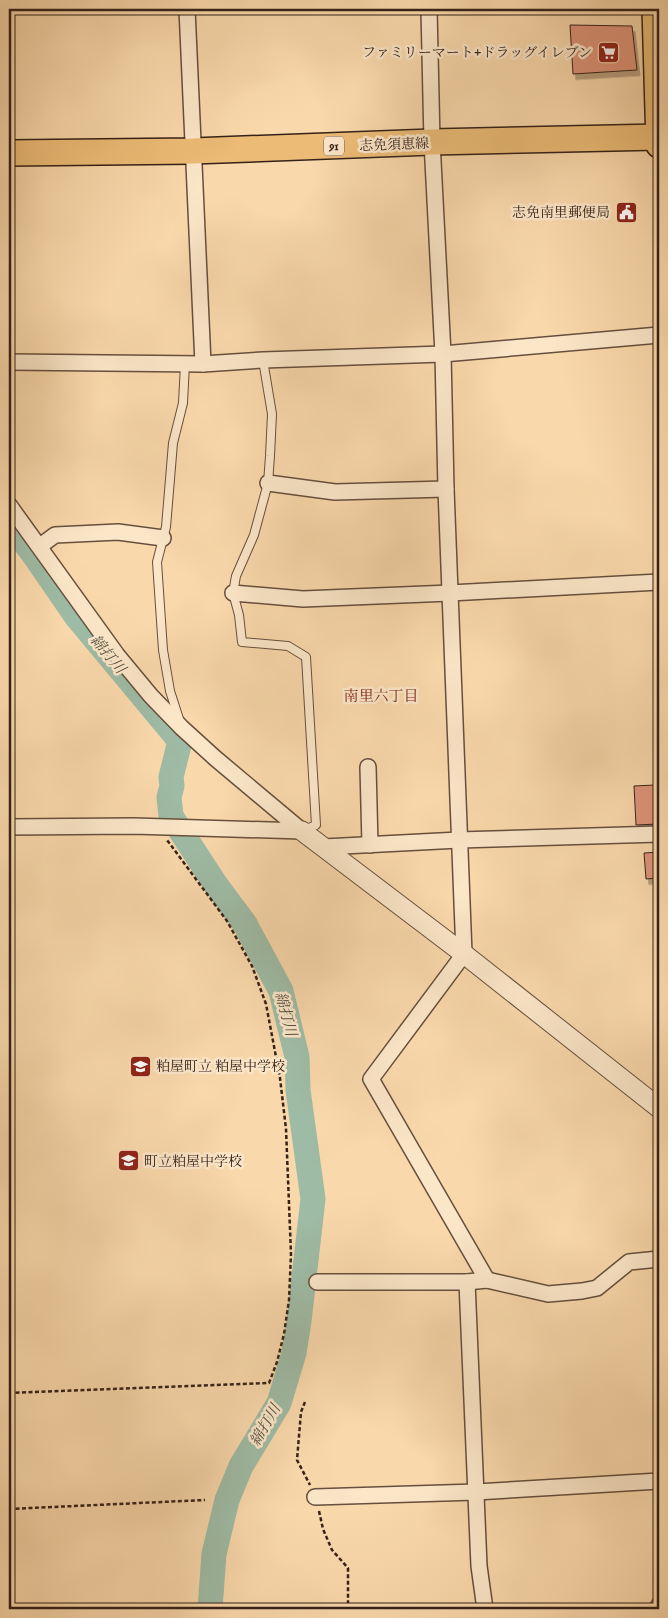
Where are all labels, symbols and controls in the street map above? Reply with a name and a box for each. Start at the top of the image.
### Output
supermarket icon: ファミリーマート+ドラッグイレブン [596,40,620,64]
place label: ファミリーマート+ドラッグイレブン [362,44,592,62]
street label: 志免須恵線 [359,135,429,155]
road number: 91 [324,136,344,156]
public building icon: 志免南里郵便局 [614,200,638,224]
place label: 志免南里郵便局 [512,204,610,222]
water label: 綿打川 [86,631,131,679]
district label: 南里六丁目 [343,687,419,706]
water label: 綿打川 [271,990,301,1040]
school or university icon: 粕屋町立 粕屋中学校 [128,1054,152,1078]
place label: 粕屋町立 粕屋中学校 [156,1058,285,1076]
school or university icon: 町立粕屋中学校 [116,1149,140,1173]
place label: 町立粕屋中学校 [144,1153,242,1171]
water label: 綿打川 [246,1399,286,1449]

